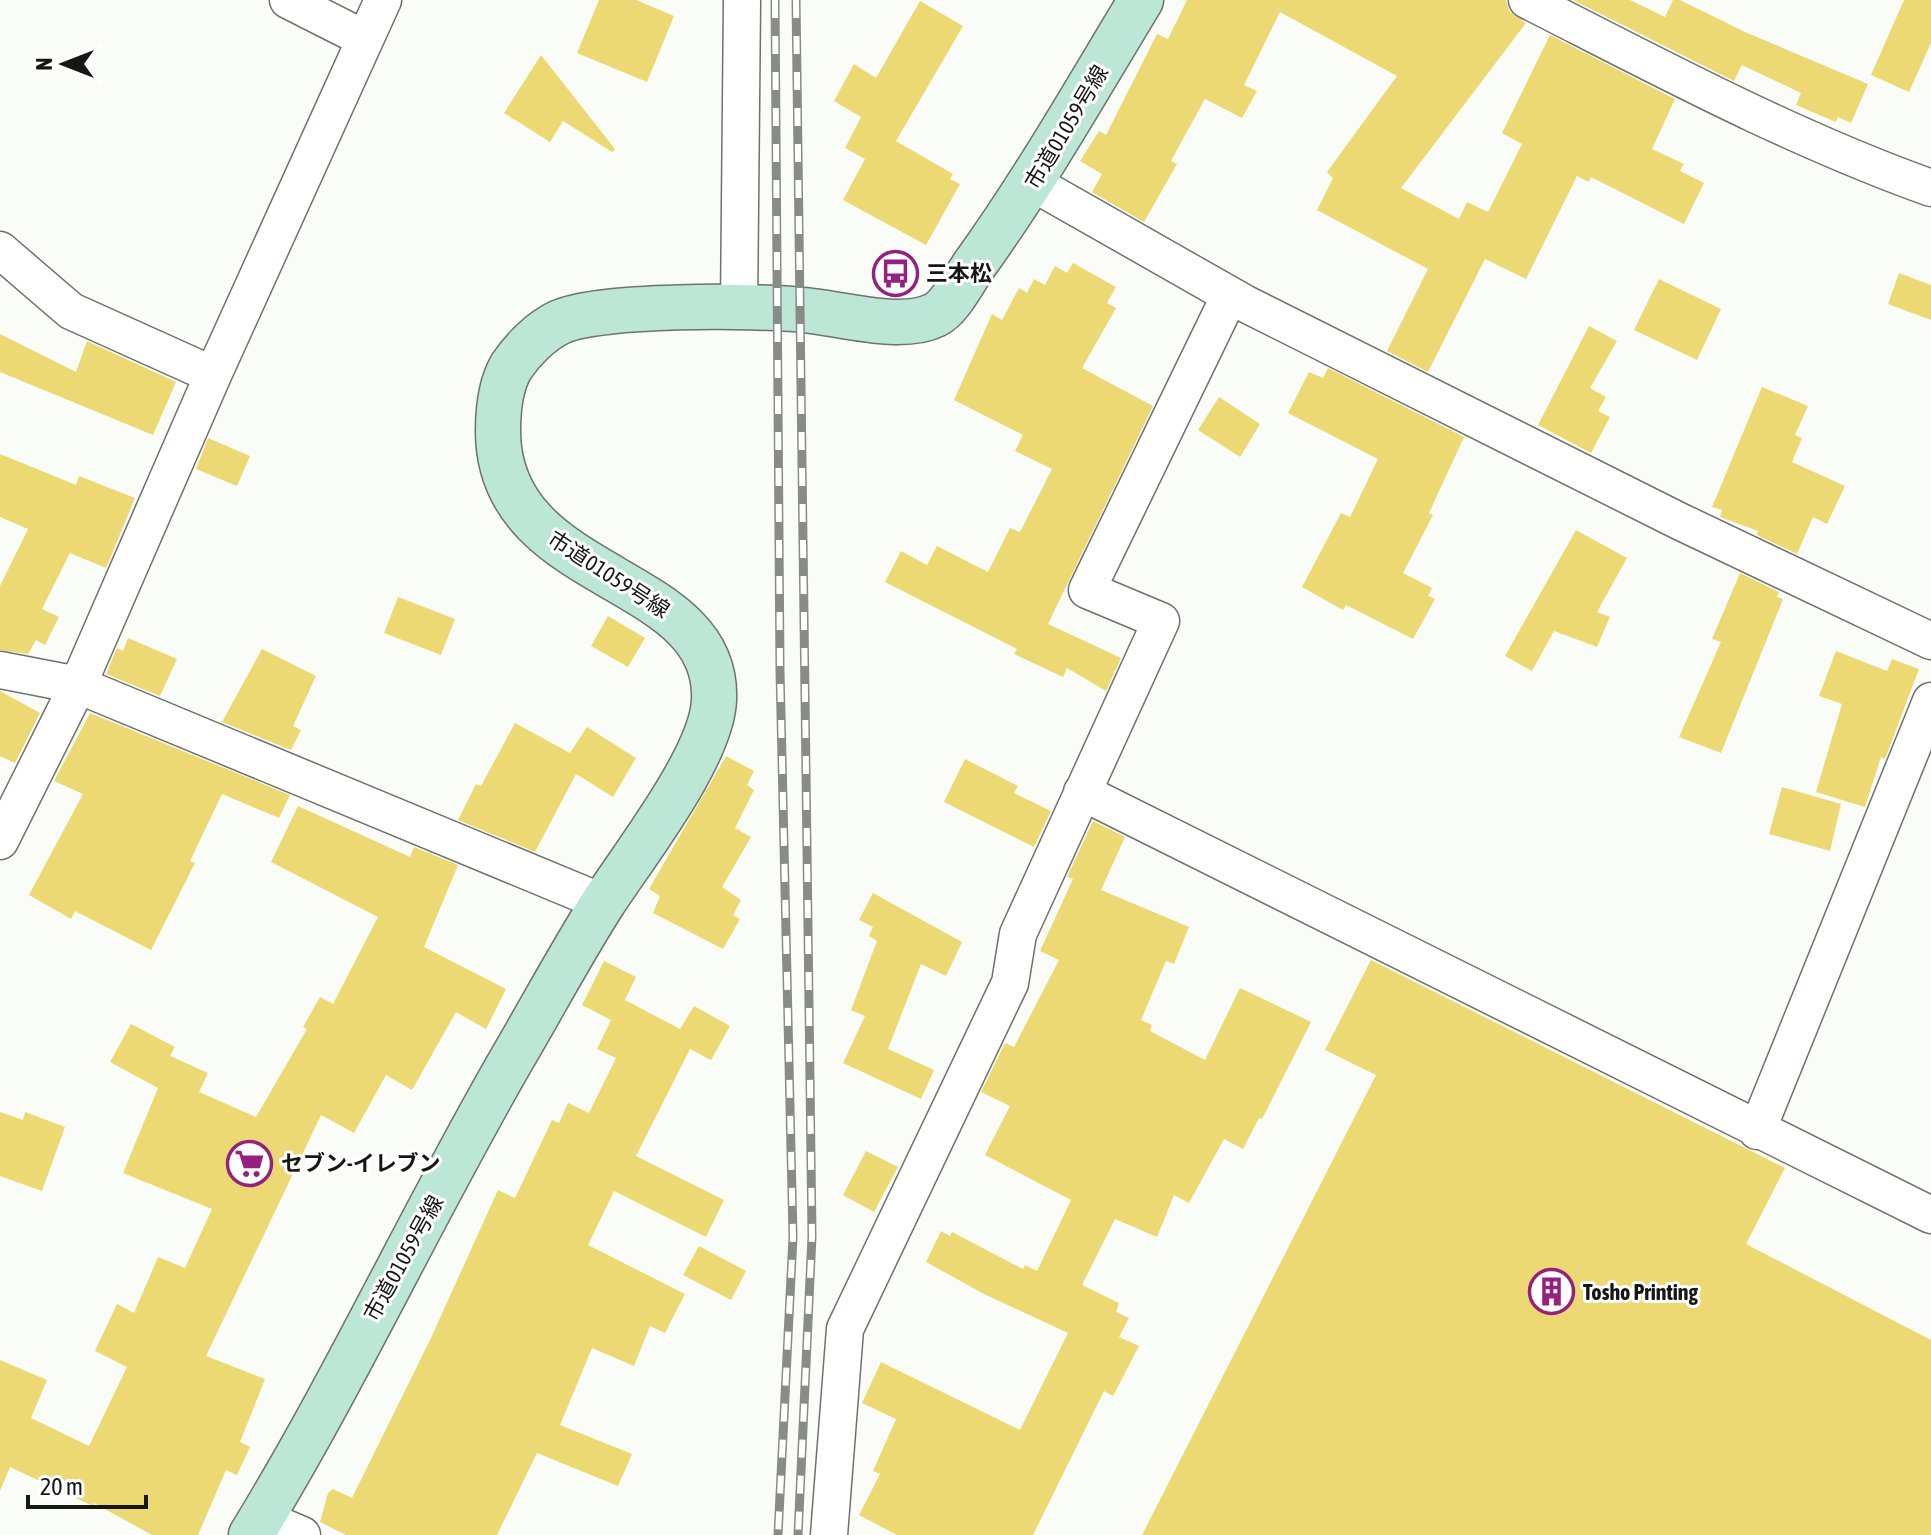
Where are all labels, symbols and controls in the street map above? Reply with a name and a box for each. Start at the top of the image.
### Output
north arrow [24,24,104,104]
text: N [31,58,57,70]
street label: 市道01059号線 [1019,60,1113,194]
bus stop icon: 三本松 [871,249,919,297]
place label: 三本松 [926,260,992,286]
street label: 市道01059号線 [543,525,675,623]
supermarket icon: セブン-イレブン [226,1139,274,1187]
place label: セブン-イレブン [281,1150,441,1176]
street label: 市道01059号線 [358,1191,448,1325]
building icon: Tosho Printing [1528,1268,1576,1316]
place label: Tosho Printing [1583,1279,1699,1305]
scale bar [28,1459,146,1509]
text: 20 m [40,1473,83,1500]

